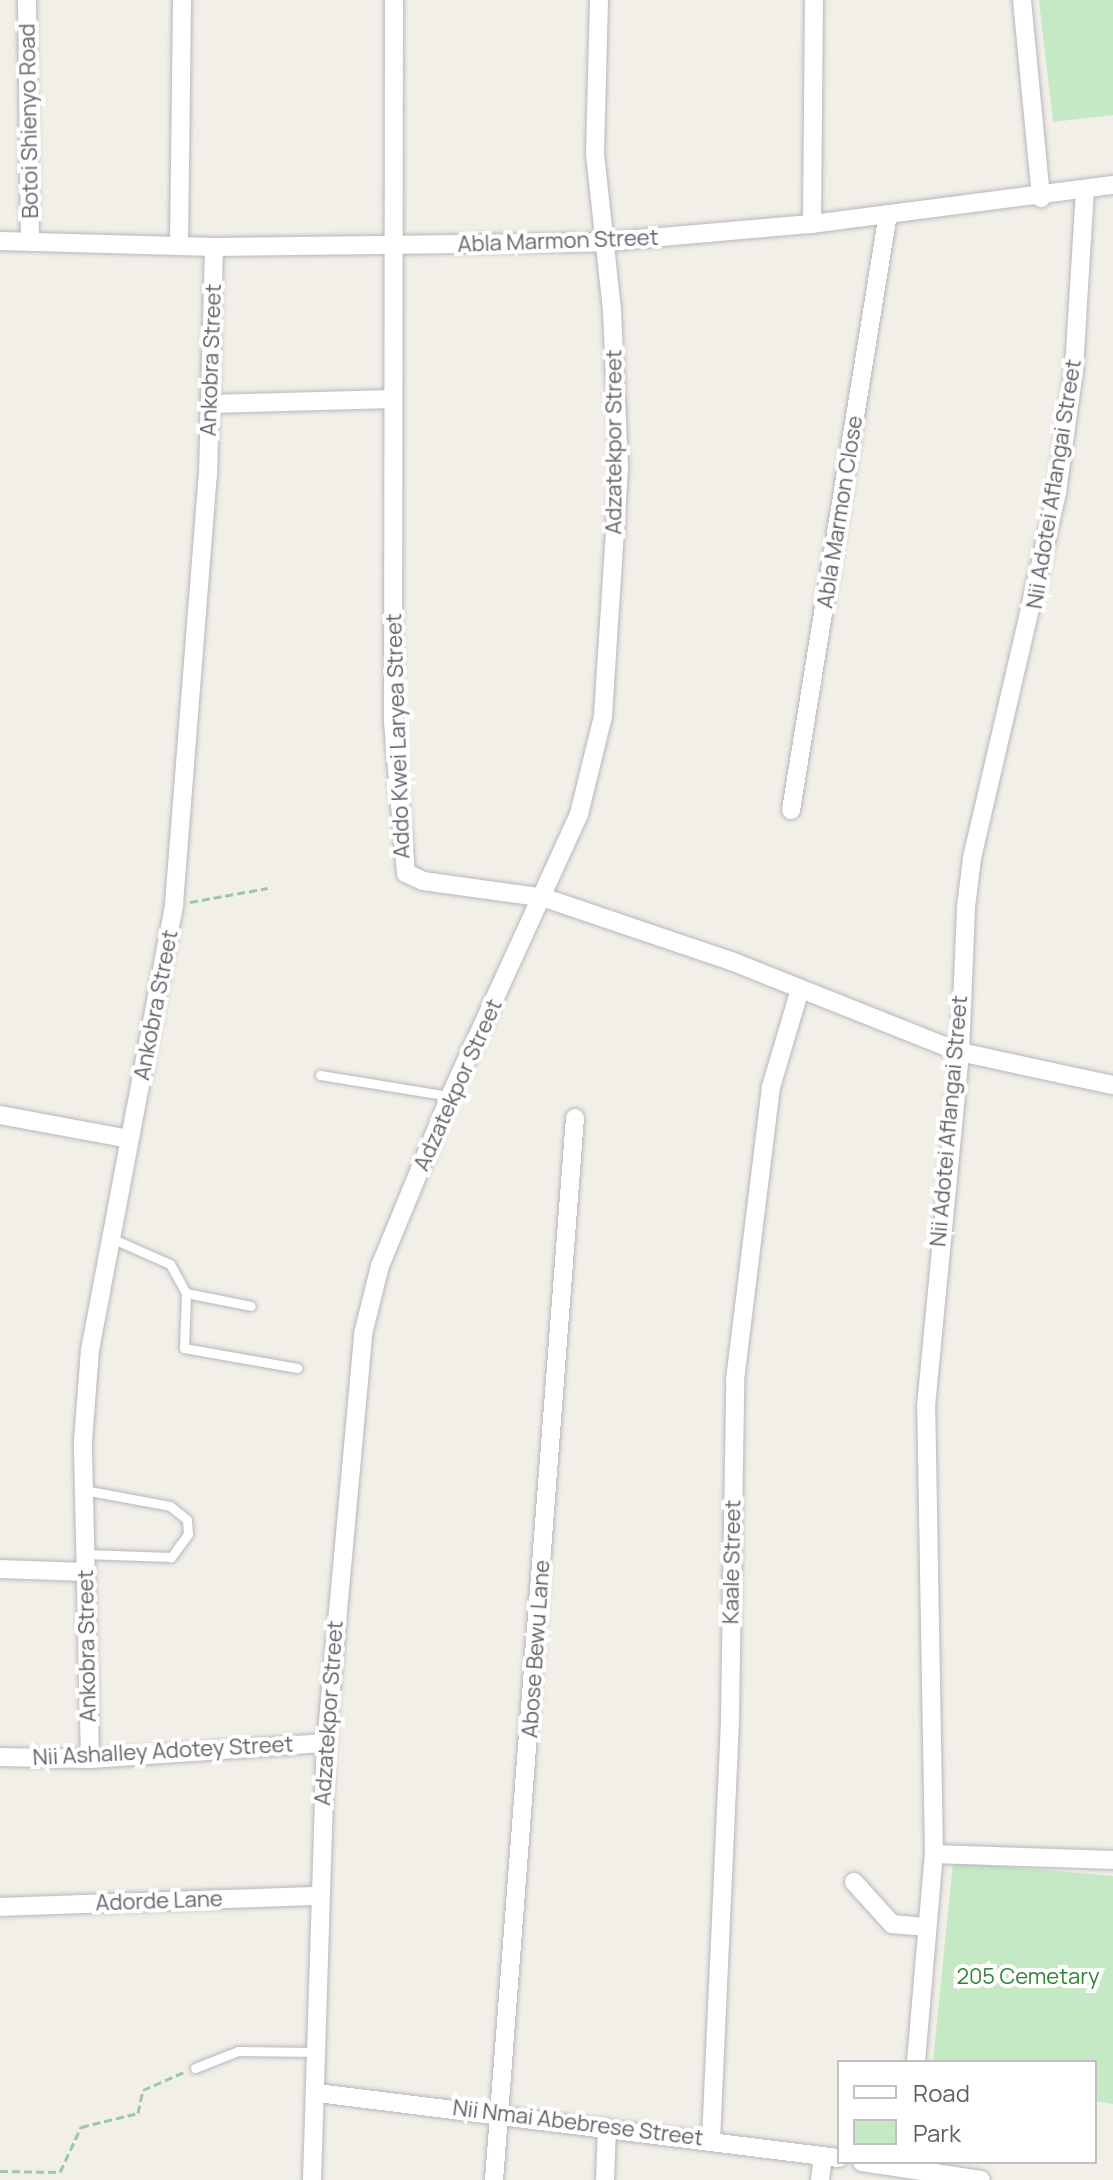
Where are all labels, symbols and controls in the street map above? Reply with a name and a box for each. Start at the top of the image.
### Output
street label: Botoi Shienyo Road [14,23,44,219]
street label: Abla Marmon Street [457,224,659,258]
street label: Ankobra Street [195,283,227,437]
street label: Adzatekpor Street [601,349,627,535]
street label: Nii Adotei Aflangai Street [1021,357,1087,611]
street label: Abla Marmon Close [812,414,868,610]
street label: Addo Kwei Laryea Street [381,613,415,859]
street label: Ankobra Street [128,928,184,1082]
street label: Nii Adotei Aflangai Street [925,994,973,1248]
street label: Adzatekpor Street [408,995,508,1175]
street label: Kaale Street [718,1500,746,1624]
street label: Abose Bewu Lane [517,1559,555,1739]
street label: Ankobra Street [72,1570,102,1722]
street label: Adzatekpor Street [309,1620,349,1806]
street label: Nii Ashalley Adotey Street [32,1731,294,1771]
street label: Adorde Lane [95,1886,223,1916]
park label: 205 Cemetary [956,1964,1100,1990]
legend [837,2060,1097,2164]
text: Road [913,2076,970,2109]
street label: Nii Nmai Abebrese Street [451,2095,705,2151]
text: Park [913,2116,961,2149]

